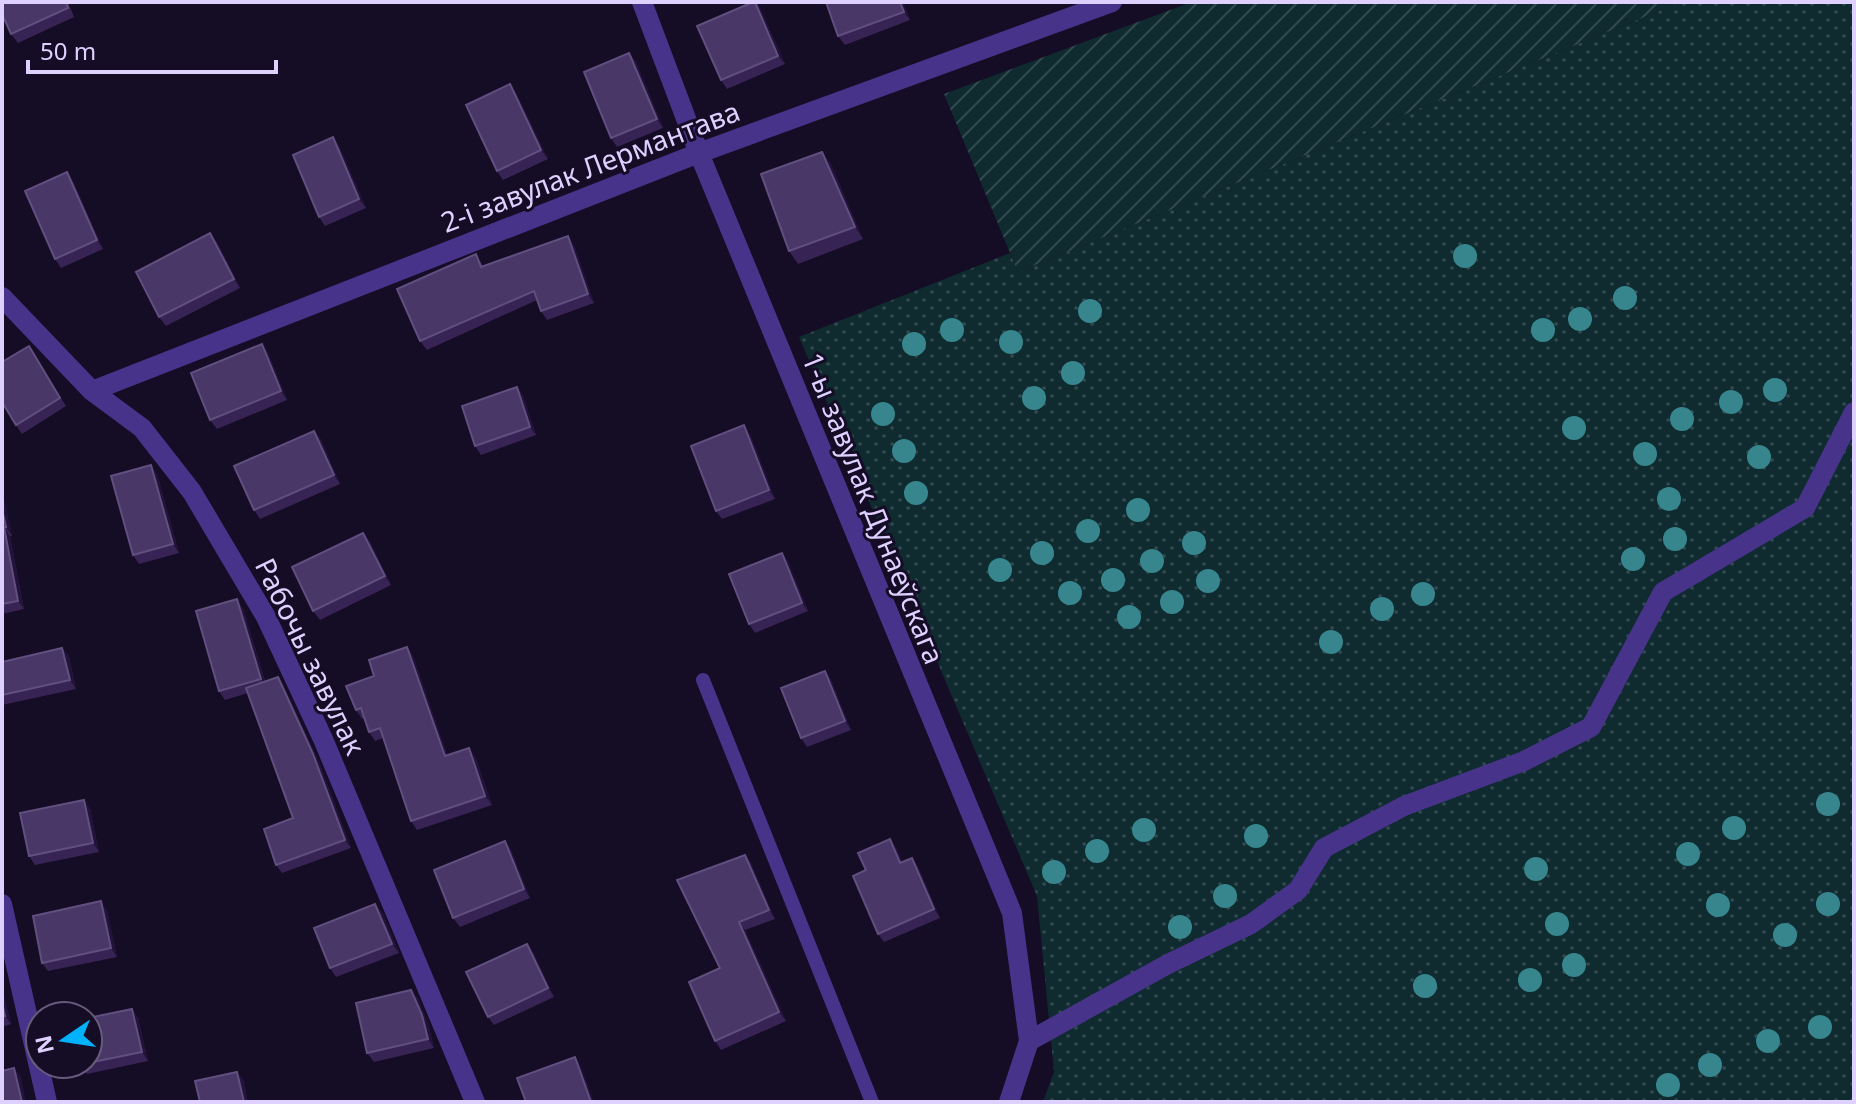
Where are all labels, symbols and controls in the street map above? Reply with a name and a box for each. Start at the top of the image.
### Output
scale bar [28,24,276,74]
text: 50 m [40,34,96,67]
street label: 2-і завулак Лермантава [435,91,745,241]
street label: 1-ы завулак Дунаеўскага [794,346,954,670]
street label: Рабочы завулак [247,551,375,761]
north arrow [24,1000,104,1080]
text: N [27,1033,60,1057]

